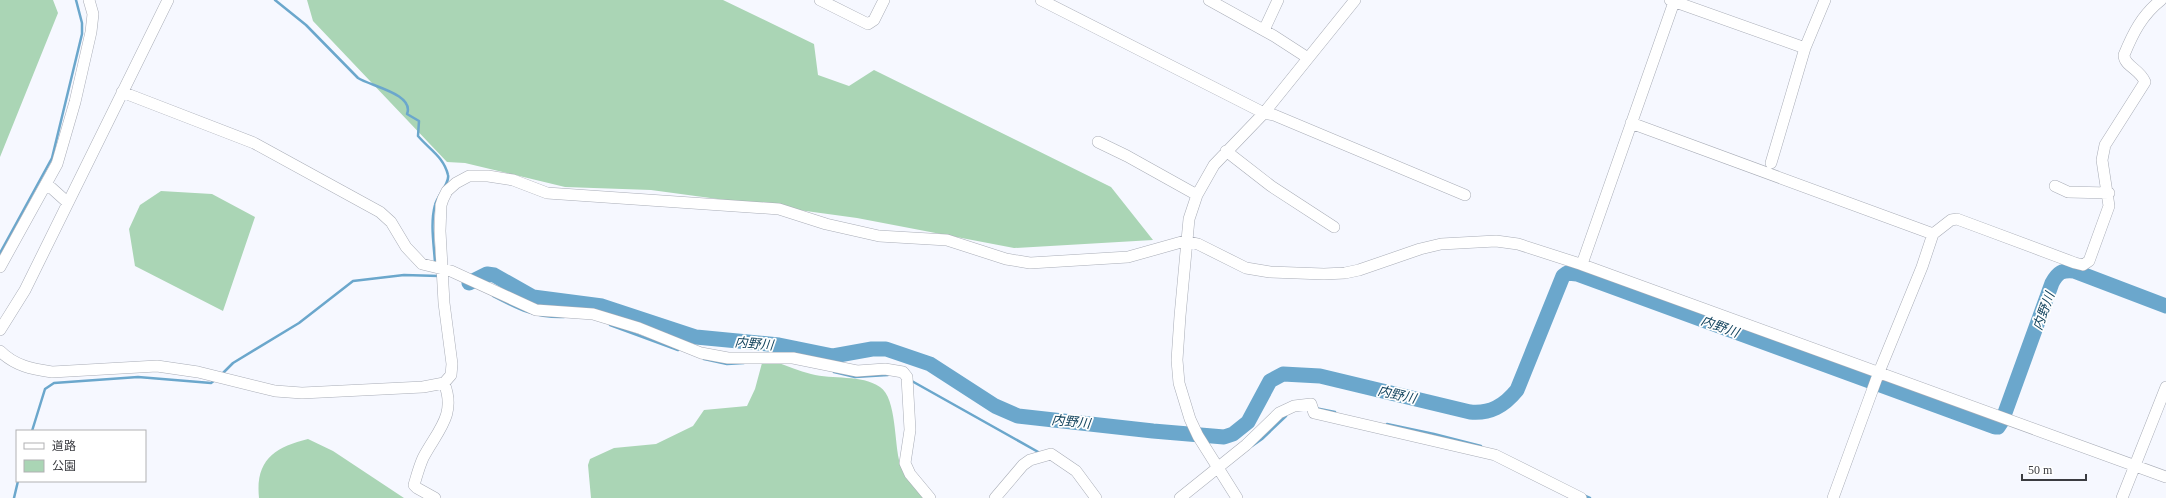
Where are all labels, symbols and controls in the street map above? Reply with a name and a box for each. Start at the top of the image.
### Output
water label: 内野川 [2030,288,2058,332]
water label: 内野川 [1699,313,1743,341]
water label: 内野川 [734,334,776,353]
water label: 内野川 [1376,383,1420,407]
water label: 内野川 [1051,412,1093,431]
legend [16,430,146,482]
text: 道路 [52,439,76,453]
scale bar [2022,456,2086,482]
text: 公園 [52,459,76,473]
text: 50 m [2028,463,2053,477]

